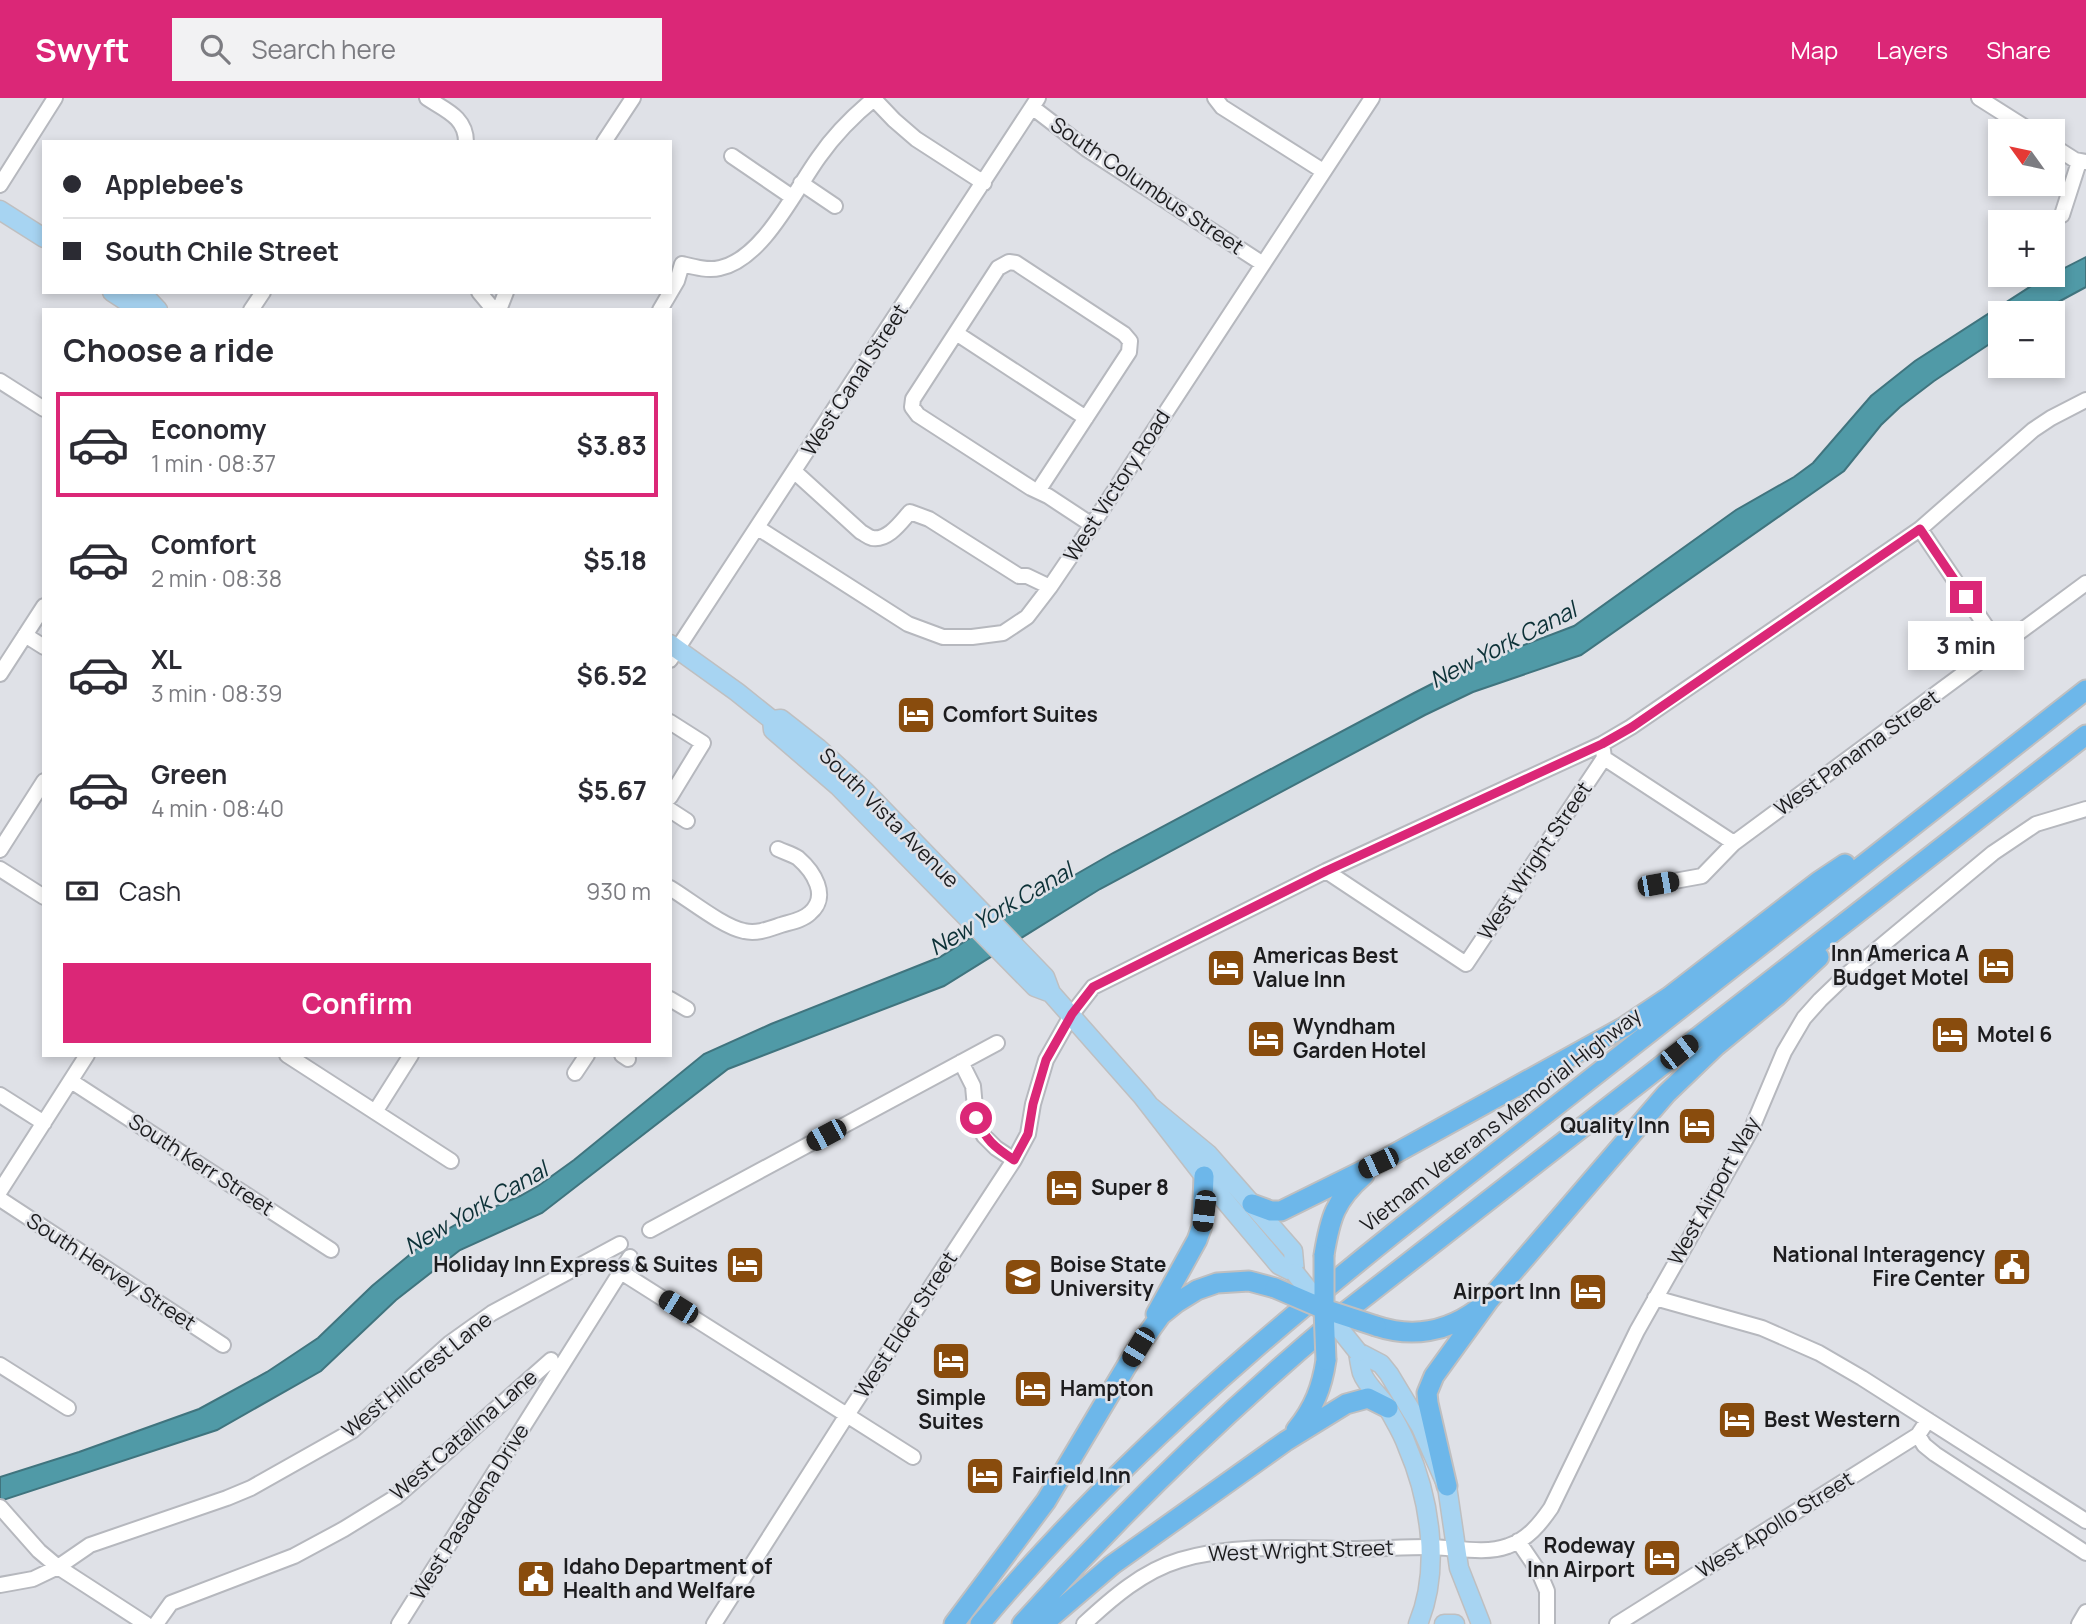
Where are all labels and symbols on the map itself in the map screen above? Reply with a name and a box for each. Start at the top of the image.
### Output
street label: South Columbus Street [1045,110,1250,260]
north arrow [1988,119,2065,196]
street label: West Canal Street [795,298,914,461]
street label: West Victory Road [1057,404,1176,567]
route end [1950,581,1982,613]
water label: New York Canal [1424,592,1584,695]
callout: 3 min [1908,622,2024,670]
street label: West Panama Street [1768,683,1945,822]
hotel icon: Comfort Suites [895,694,937,736]
place label: Comfort Suites [943,700,1098,728]
street label: South Vista Avenue [814,741,966,893]
street label: West Wright Street [1471,776,1598,945]
water label: New York Canal [923,853,1080,962]
car [1636,870,1681,898]
place label: Inn America A Budget Motel [1831,939,1969,991]
place label: Americas Best Value Inn [1253,941,1399,993]
hotel icon: Inn America A Budget Motel [1975,945,2017,987]
hotel icon: Americas Best Value Inn [1205,947,1247,989]
street label: Vietnam Veterans Memorial Highway [1354,1001,1647,1238]
place label: Wyndham Garden Hotel [1293,1012,1426,1064]
hotel icon: Motel 6 [1929,1014,1971,1056]
hotel icon: Wyndham Garden Hotel [1245,1018,1287,1060]
place label: Motel 6 [1977,1020,2052,1048]
car [1656,1031,1703,1073]
route start [960,1102,992,1134]
hotel icon: Quality Inn [1676,1105,1718,1147]
street label: South Kerr Street [124,1107,280,1222]
place label: Quality Inn [1560,1111,1670,1139]
street label: West Airport Way [1661,1111,1766,1270]
car [803,1116,850,1154]
car [1355,1145,1402,1181]
water label: New York Canal [398,1152,555,1261]
hotel icon: Super 8 [1043,1167,1085,1209]
place label: Super 8 [1091,1173,1169,1201]
car [1192,1189,1217,1233]
street label: South Hervey Street [22,1206,202,1336]
place label: National Interagency Fire Center [1773,1240,1985,1292]
hotel icon: Holiday Inn Express & Suites [724,1244,766,1286]
street label: West Elder Street [847,1246,963,1403]
public building icon: National Interagency Fire Center [1991,1246,2033,1288]
place label: Holiday Inn Express & Suites [433,1250,718,1278]
place label: Boise State University [1050,1250,1167,1302]
school or university icon: Boise State University [1002,1256,1044,1298]
hotel icon: Airport Inn [1567,1271,1609,1313]
place label: Airport Inn [1453,1277,1561,1305]
car [655,1287,702,1327]
street label: West Hillcrest Lane [336,1305,497,1443]
car [1119,1324,1158,1370]
hotel icon: Simple Suites [930,1340,972,1382]
street label: West Catalina Lane [384,1363,543,1506]
hotel icon: Hampton [1012,1368,1054,1410]
place label: Hampton [1060,1374,1154,1402]
place label: Simple Suites [916,1383,986,1435]
hotel icon: Best Western [1716,1399,1758,1441]
place label: Best Western [1764,1405,1900,1433]
street label: West Pasadena Drive [404,1418,535,1605]
hotel icon: Fairfield Inn [964,1455,1006,1497]
place label: Fairfield Inn [1012,1461,1131,1489]
street label: West Apollo Street [1690,1464,1858,1584]
place label: Rodeway Inn Airport [1527,1531,1635,1583]
street label: West Wright Street [1208,1533,1394,1567]
hotel icon: Rodeway Inn Airport [1641,1537,1683,1579]
place label: Idaho Department of Health and Welfare [563,1552,772,1604]
public building icon: Idaho Department of Health and Welfare [515,1558,557,1600]

